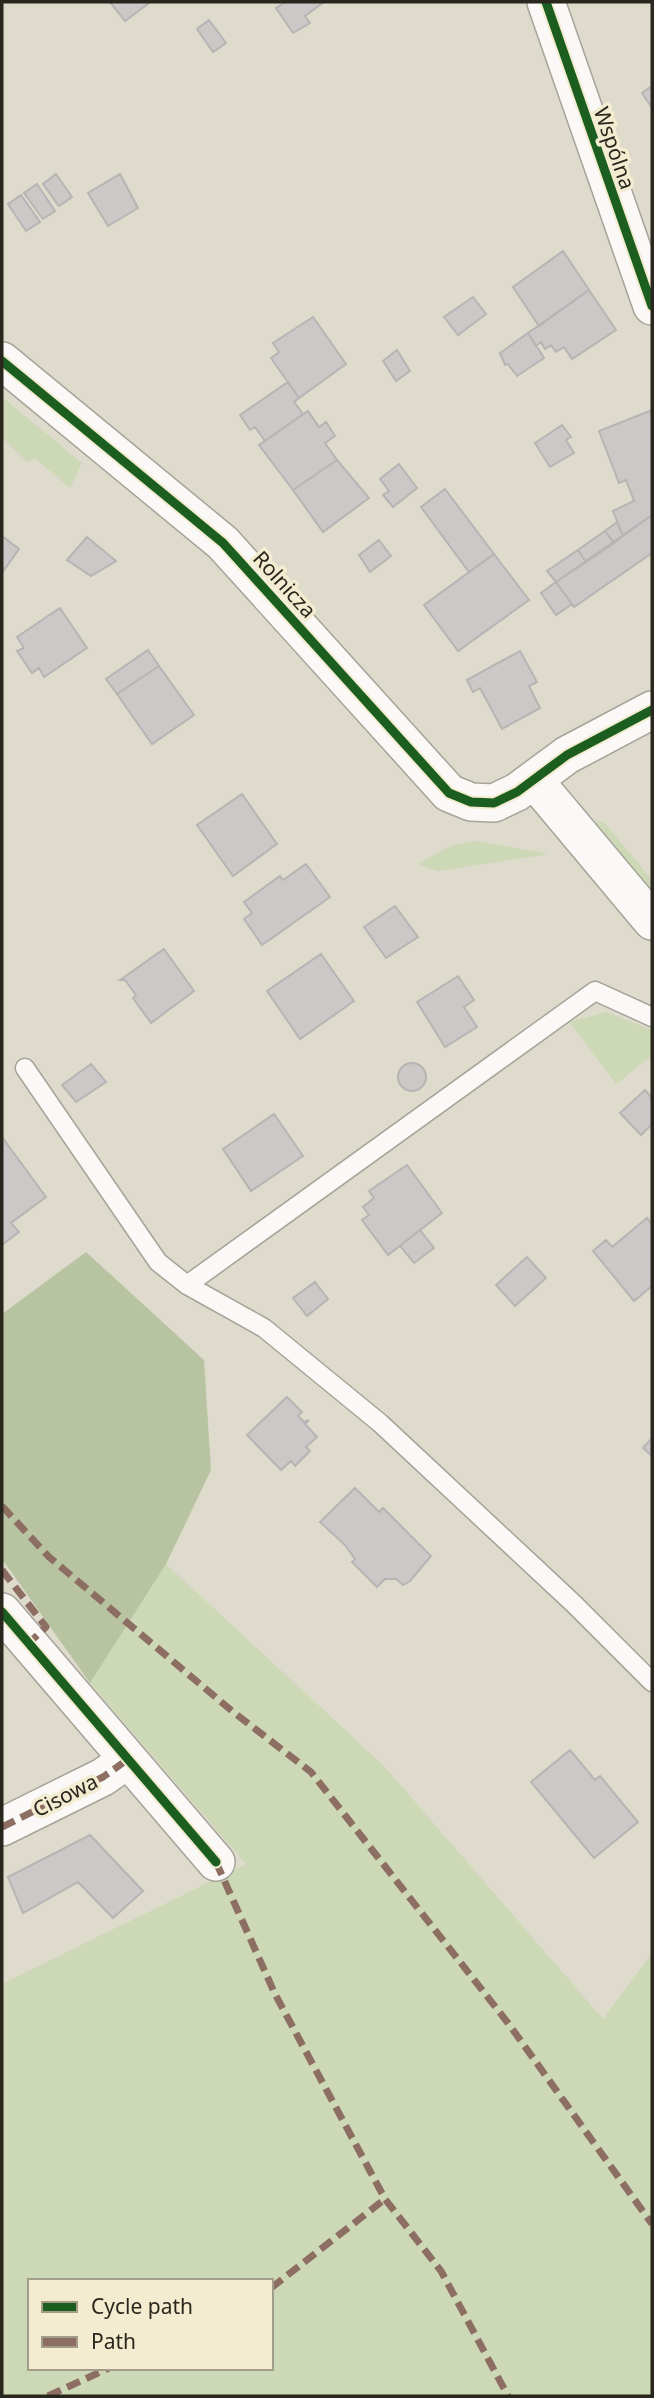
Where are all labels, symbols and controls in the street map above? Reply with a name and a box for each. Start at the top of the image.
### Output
street label: Wspólna [588,103,642,193]
street label: Rolnicza [247,544,323,624]
street label: Cisowa [28,1767,102,1823]
legend [28,2279,273,2370]
text: Cycle path [91,2292,193,2320]
text: Path [91,2327,136,2355]

